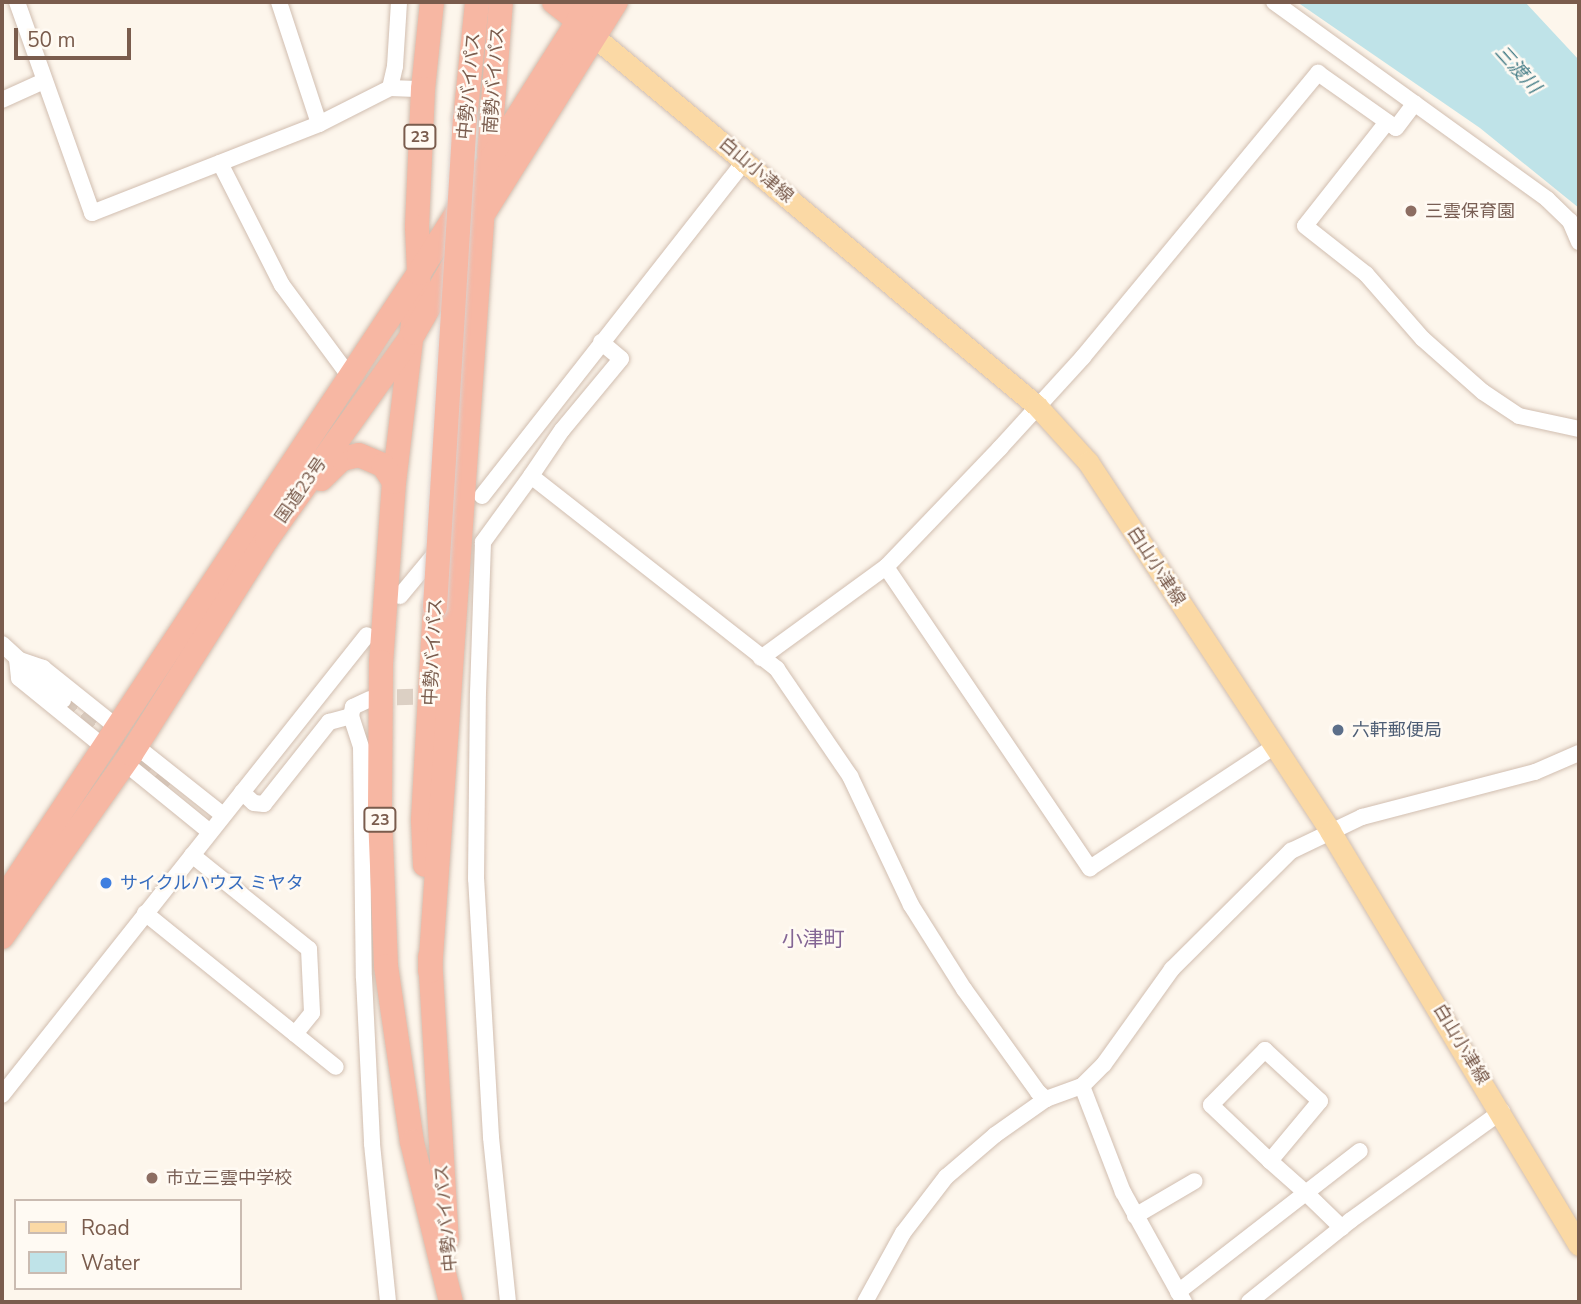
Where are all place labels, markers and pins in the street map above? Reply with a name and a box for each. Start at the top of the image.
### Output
place label: 三雲保育園 [1425,200,1515,222]
marker: 三雲保育園 [1403,203,1419,219]
place label: 六軒郵便局 [1352,719,1442,741]
marker: 六軒郵便局 [1330,722,1346,738]
place label: サイクルハウス ミヤタ [120,872,305,894]
marker: サイクルハウス ミヤタ [98,875,114,891]
place label: 市立三雲中学校 [166,1167,292,1189]
marker: 市立三雲中学校 [144,1170,160,1186]

